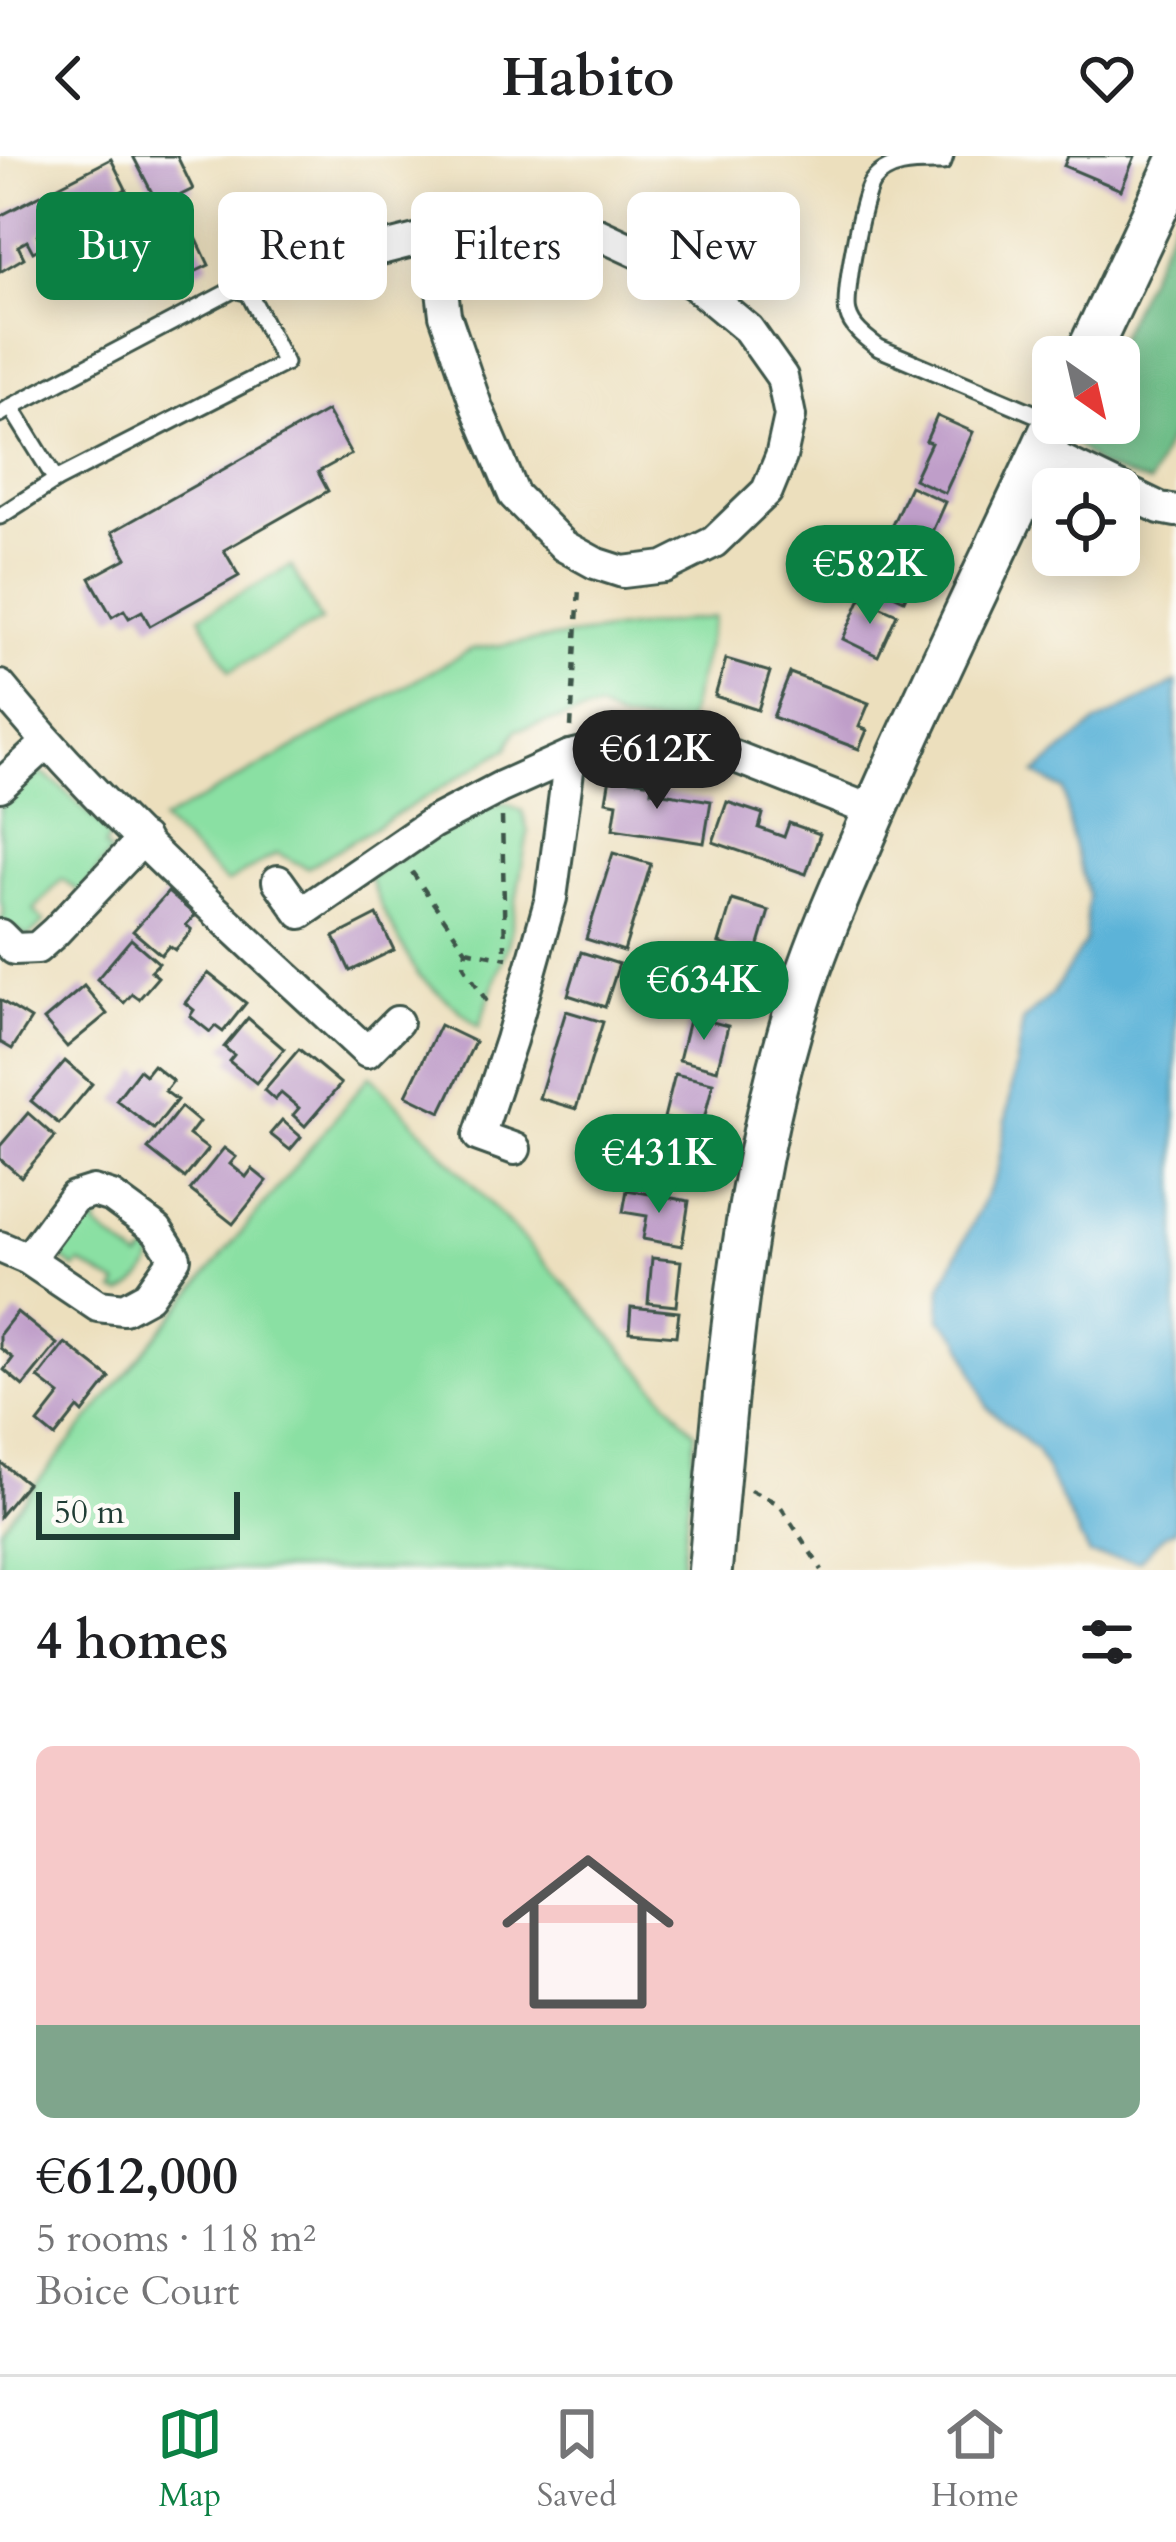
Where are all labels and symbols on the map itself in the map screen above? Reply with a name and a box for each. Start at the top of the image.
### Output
north arrow [1032,336,1140,444]
pin: €582K [786,525,954,627]
pin: €612K [573,710,741,812]
pin: €634K [620,941,788,1043]
pin: €431K [575,1114,743,1216]
scale bar [36,1486,240,1539]

